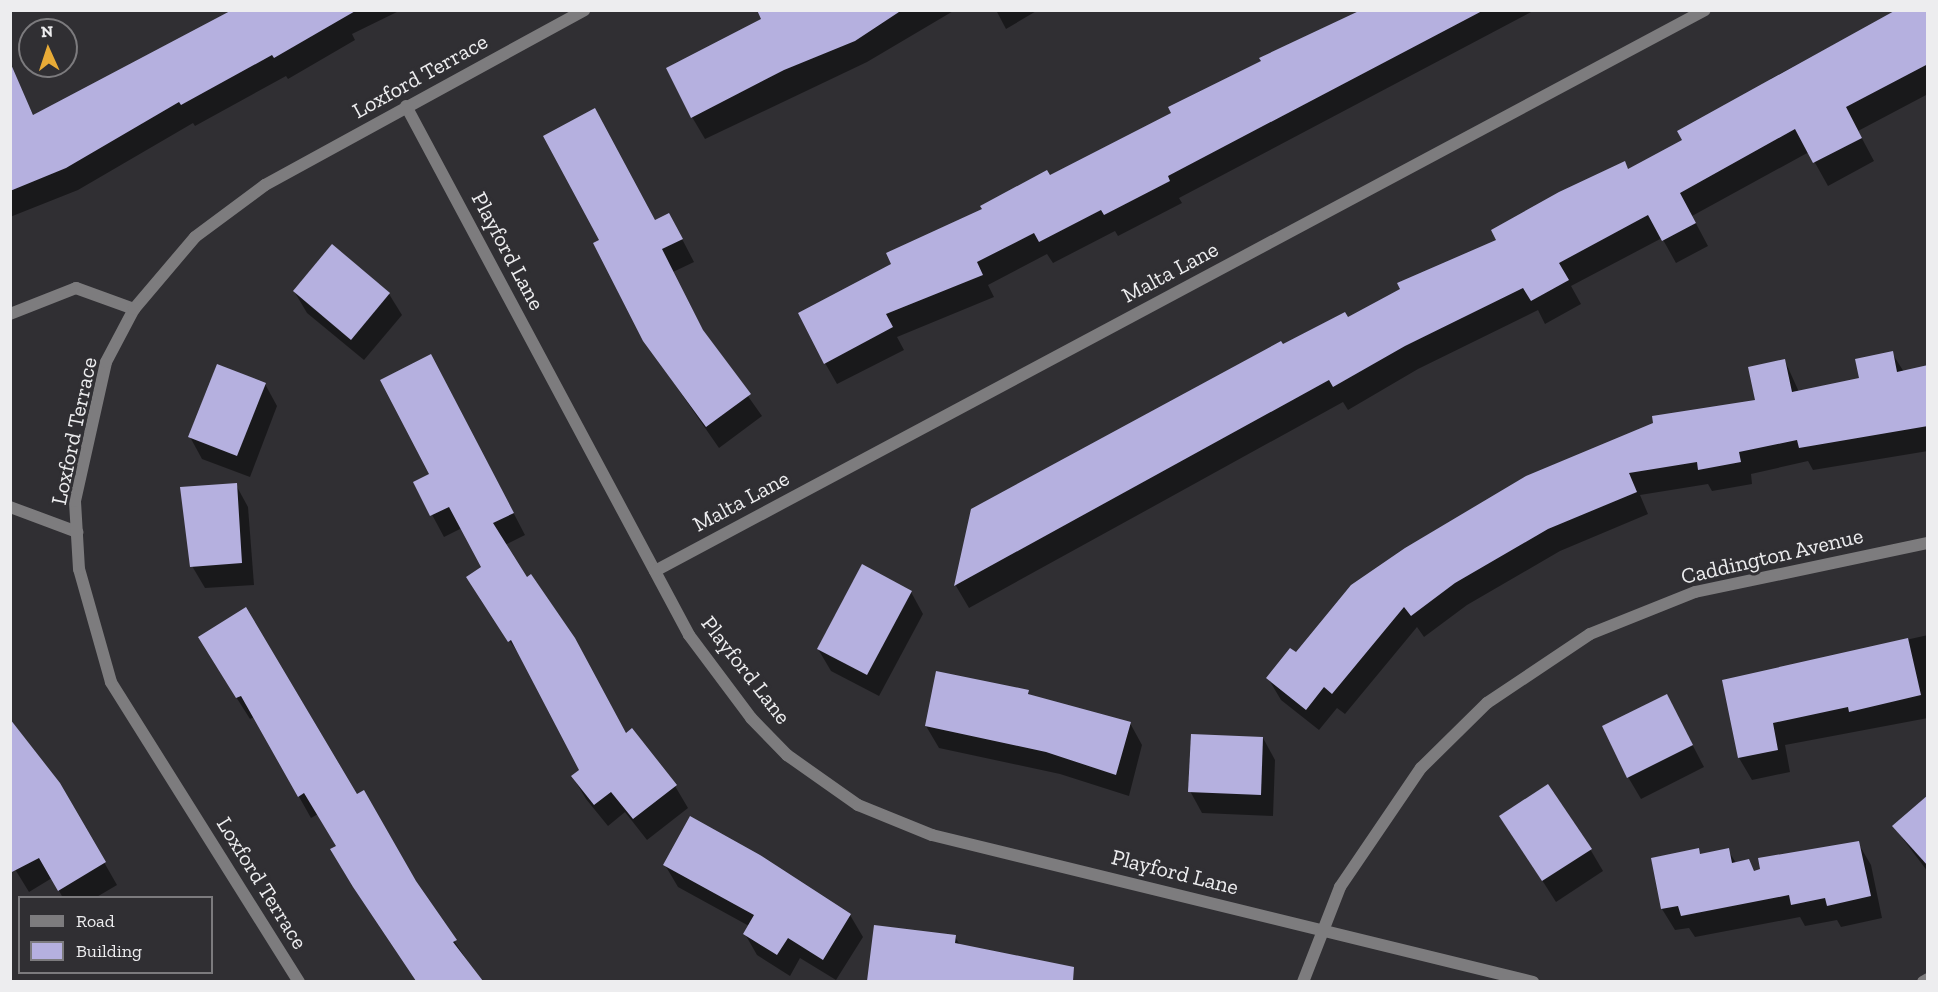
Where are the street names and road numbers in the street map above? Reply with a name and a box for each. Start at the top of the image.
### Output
street label: Loxford Terrace [348,28,492,124]
street label: Playford Lane [466,187,550,315]
street label: Malta Lane [1117,236,1223,308]
street label: Loxford Terrace [45,355,103,507]
street label: Malta Lane [688,465,794,537]
street label: Caddington Avenue [1678,522,1866,590]
street label: Playford Lane [696,611,796,729]
street label: Loxford Terrace [211,812,313,954]
street label: Playford Lane [1109,843,1241,901]

